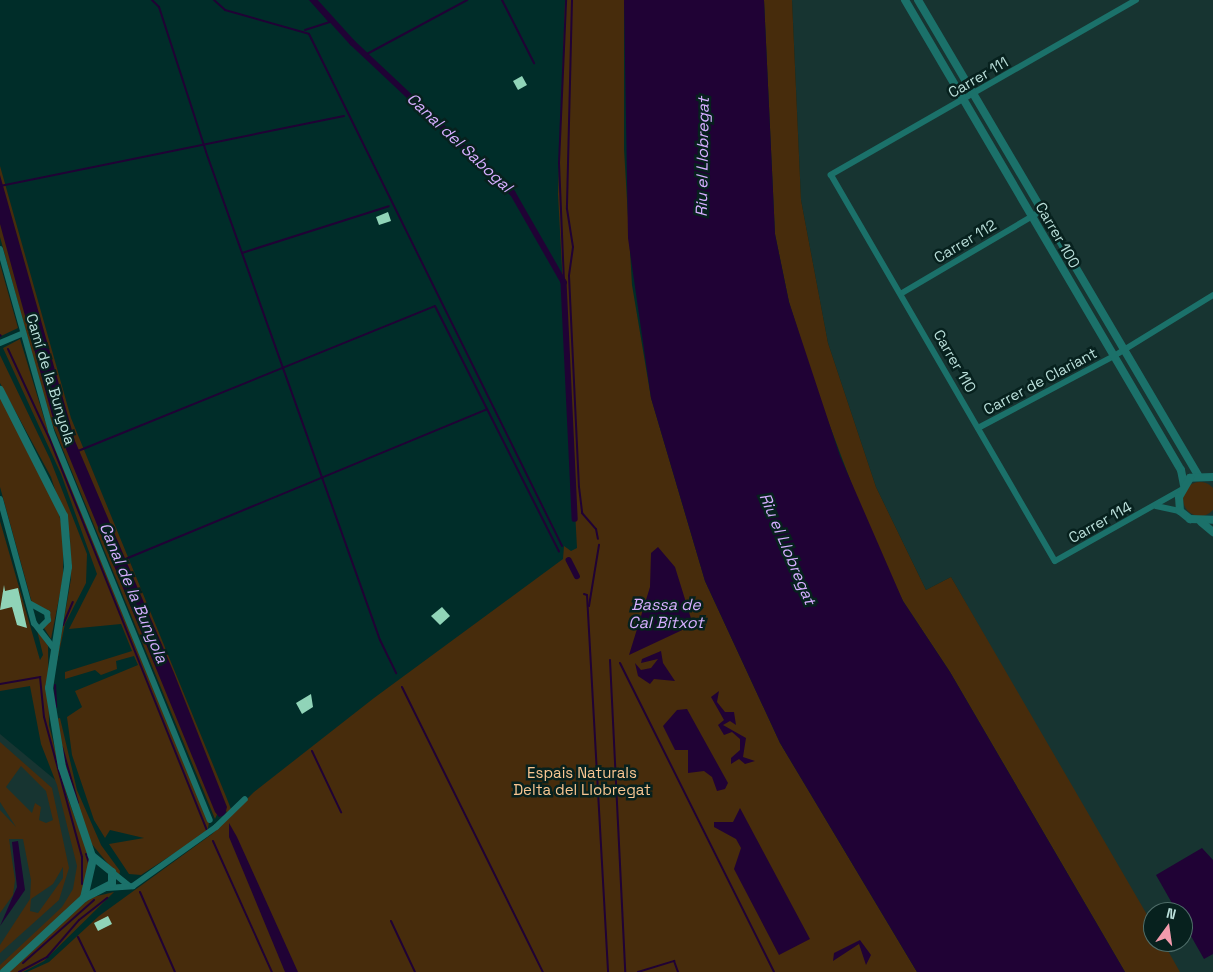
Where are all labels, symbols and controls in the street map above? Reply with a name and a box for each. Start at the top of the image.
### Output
street label: Carrer 111 [945,53,1011,101]
water label: Canal del Sabogal [402,89,516,197]
water label: Riu el Llobregat [692,97,714,217]
street label: Carrer 100 [1032,199,1084,271]
street label: Carrer 112 [931,215,999,267]
street label: Camí de la Bunyola [22,311,80,447]
street label: Carrer 110 [930,326,980,396]
street label: Carrer de Clariant [980,344,1100,418]
water label: Riu el Llobregat [755,490,819,608]
street label: Carrer 114 [1065,497,1135,547]
water label: Canal de la Bunyola [95,520,171,666]
water label: Bassa de Cal Bitxot [628,595,704,633]
park label: Espais Naturals Delta del Llobregat [513,763,651,798]
north arrow [1143,902,1193,952]
text: N [1165,904,1178,923]

